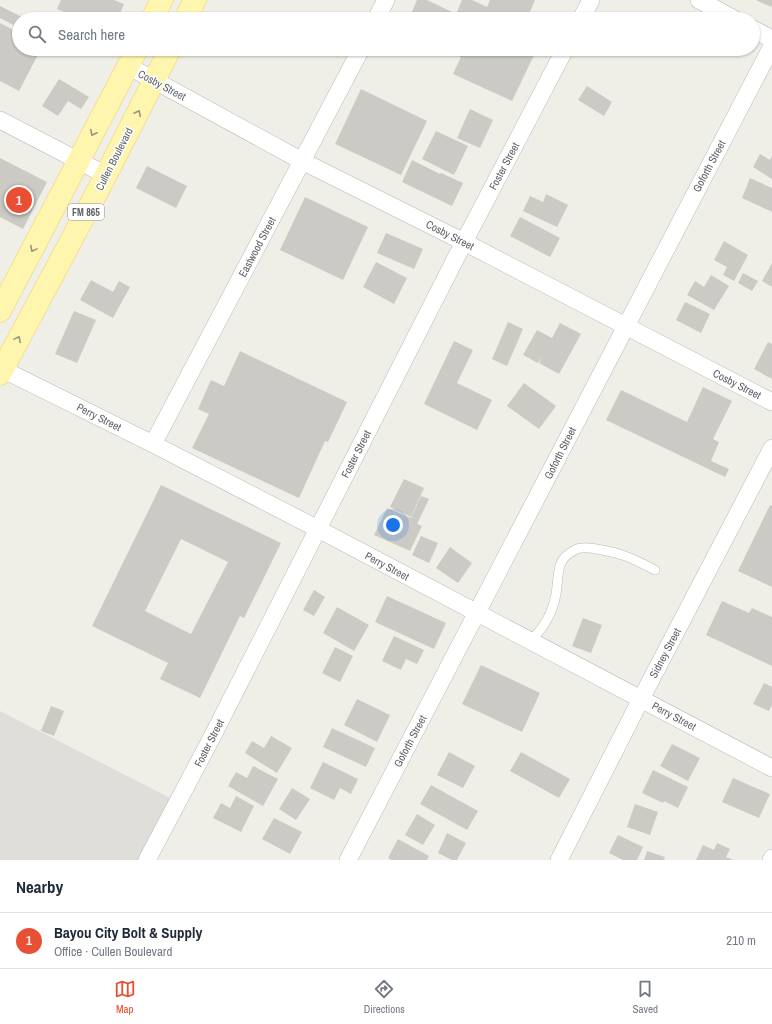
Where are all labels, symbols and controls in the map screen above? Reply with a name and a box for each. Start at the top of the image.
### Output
search box [12,12,760,56]
icon: search [26,23,48,45]
text: Search here [58,24,125,45]
street label: Cosby Street [136,67,189,104]
one-way arrow [133,109,140,117]
street label: Cullen Boulevard [92,125,136,193]
one-way arrow [91,129,98,137]
street label: Goforth Street [690,137,729,194]
street label: Foster Street [486,139,523,192]
pin: 1 [6,185,32,215]
road number: FM 865 [68,204,104,220]
street label: Eastwood Street [235,214,279,280]
street label: Cosby Street [424,217,477,253]
one-way arrow [30,244,38,252]
one-way arrow [14,336,21,343]
street label: Cosby Street [711,366,764,402]
street label: Perry Street [74,400,124,434]
street label: Goforth Street [541,424,579,481]
street label: Foster Street [338,427,374,480]
your location [383,515,403,535]
street label: Perry Street [362,549,412,584]
street label: Sidney Street [646,625,684,680]
street label: Perry Street [649,699,699,734]
street label: Goforth Street [391,712,430,769]
street label: Foster Street [191,716,227,769]
text: Nearby [16,875,63,898]
text: Bayou City Bolt & Supply [54,922,202,943]
text: 1 [26,932,32,949]
text: 210 m [726,932,756,949]
text: Office · Cullen Boulevard [54,943,172,960]
tab: Map [114,978,136,1016]
tab: Directions [364,978,405,1016]
tab: Saved [633,978,658,1016]

